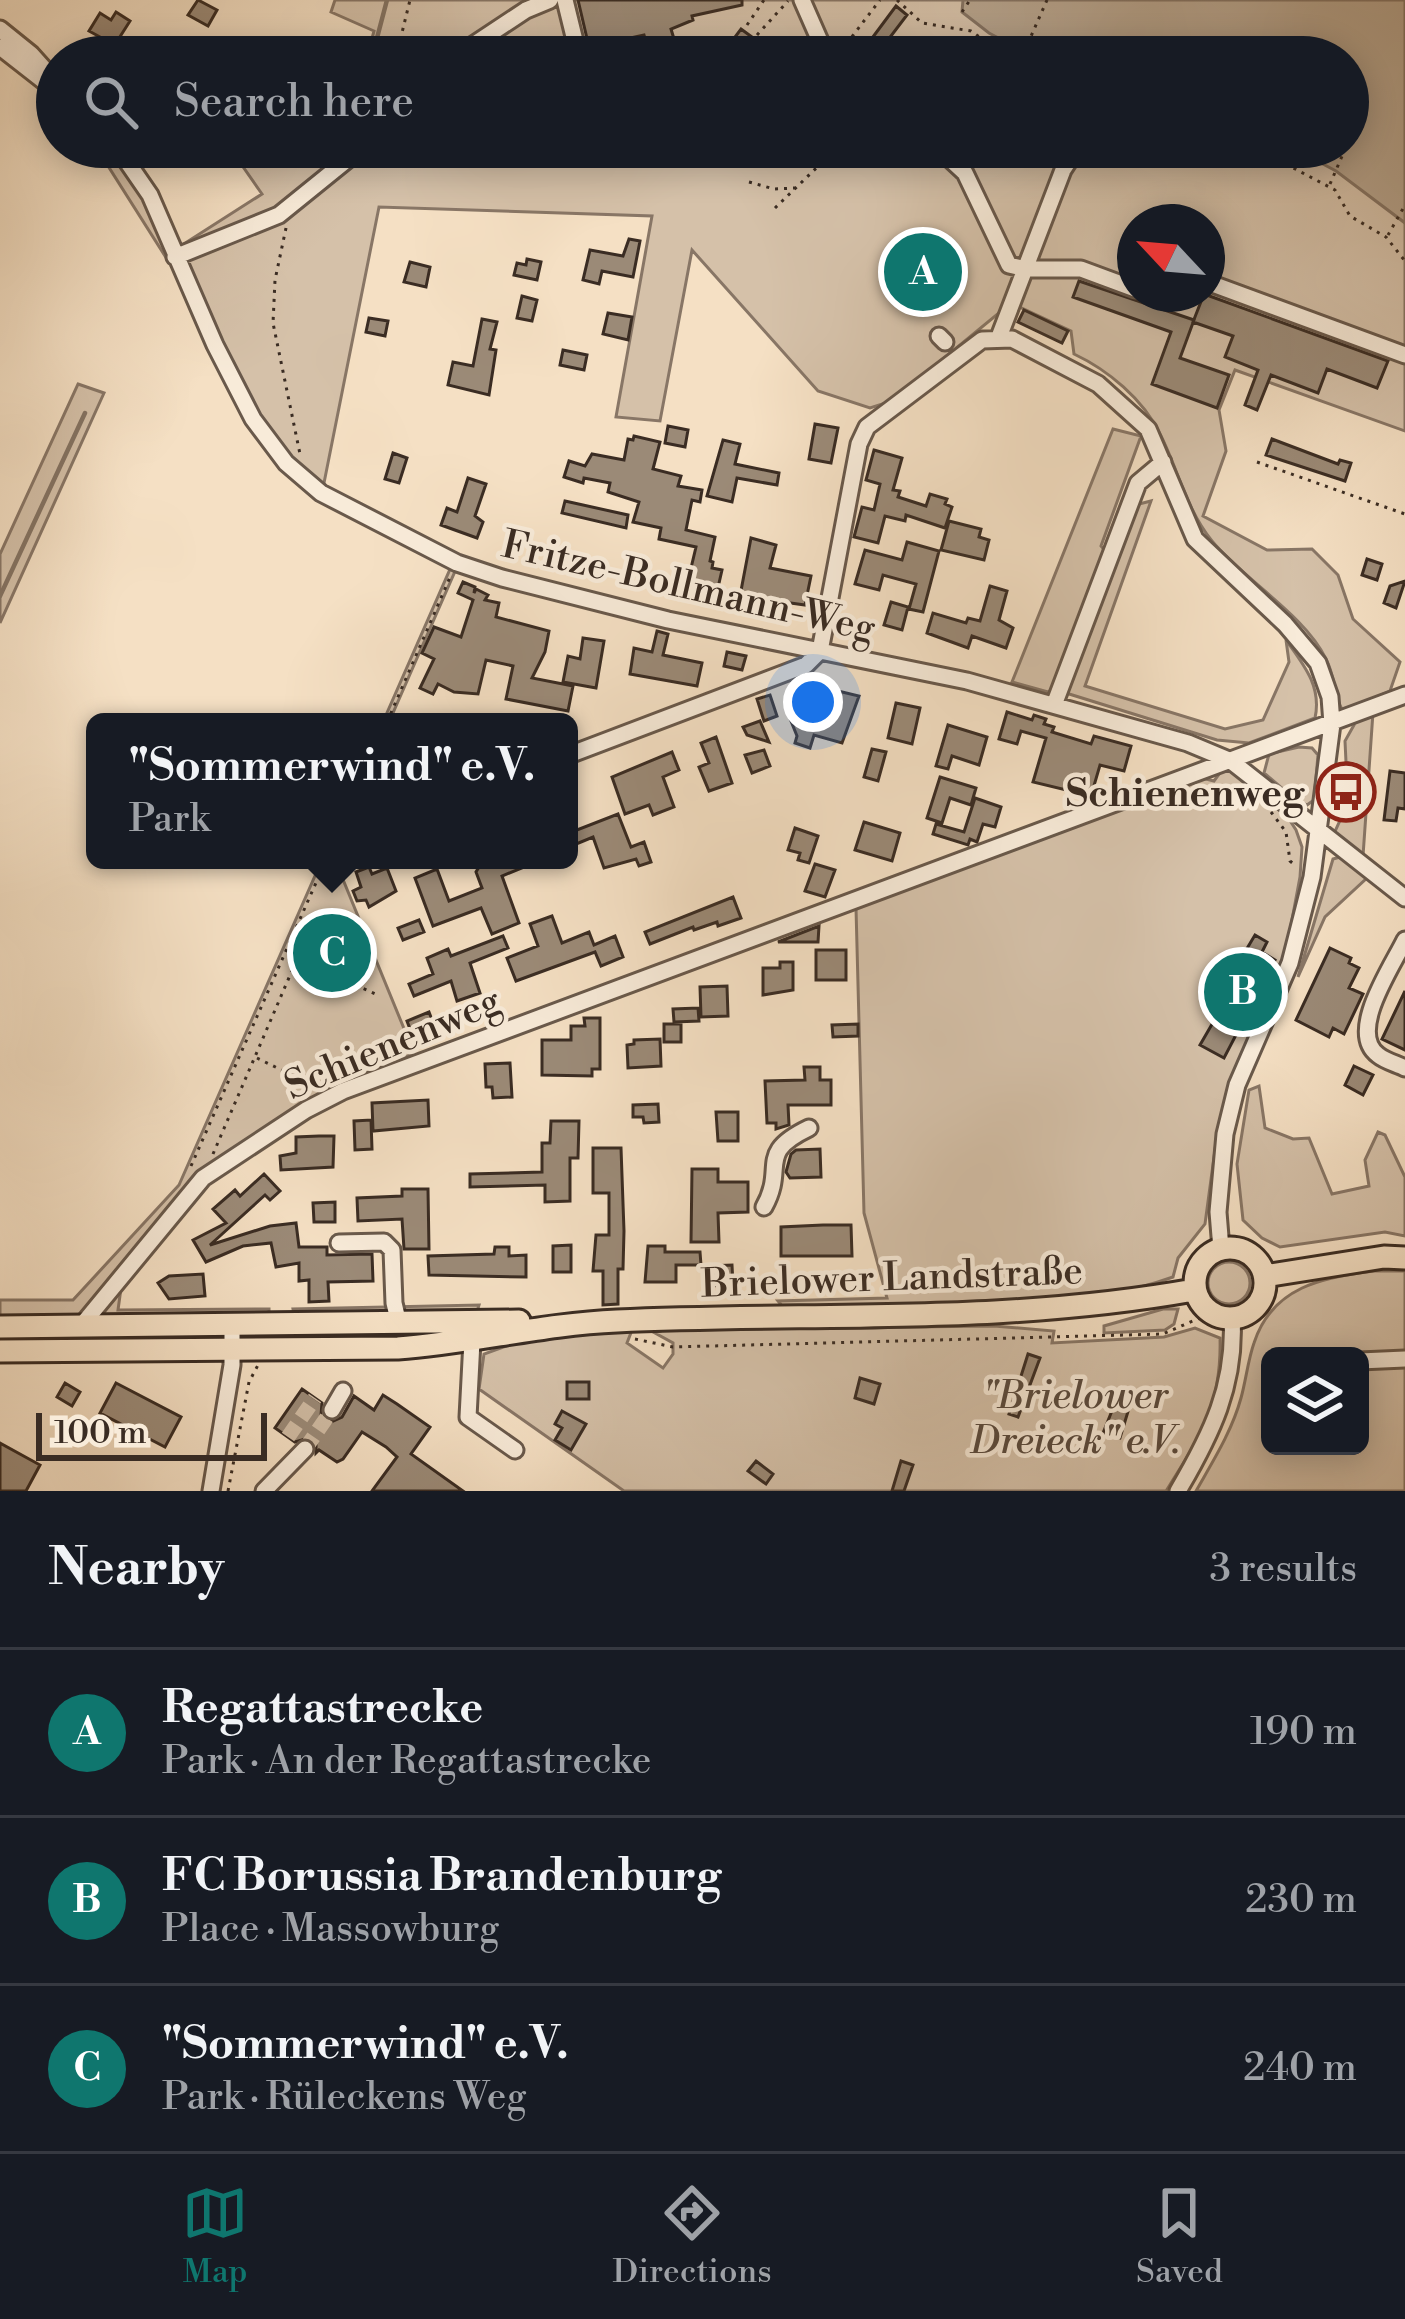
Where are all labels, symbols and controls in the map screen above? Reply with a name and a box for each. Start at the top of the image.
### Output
search box [36,36,1369,168]
icon: search [78,69,144,135]
text: Search here [174,74,414,131]
north arrow [1117,204,1225,312]
pin: A [884,227,962,317]
street label: Fritze-Bollmann-Weg [497,521,880,654]
your location [783,672,843,732]
popup [86,713,578,869]
text: "Sommerwind" e.V. [129,738,535,795]
bus stop icon: Schienenweg [1315,761,1377,823]
place label: Schienenweg [1066,770,1305,819]
text: Park [129,795,210,844]
pin: C [293,908,371,998]
pin: B [1204,947,1282,1037]
street label: Schienenweg [277,977,509,1112]
street label: Brielower Landstraße [699,1247,1084,1310]
map controls [1261,1347,1369,1455]
button: layers [1261,1347,1369,1455]
park label: "Brielower Dreieck" e.V. [969,1372,1180,1466]
scale bar [36,1407,267,1460]
text: 100 m [54,1413,147,1454]
text: Nearby [48,1537,224,1601]
text: 3 results [1209,1545,1357,1594]
text: Regattastrecke [162,1680,483,1737]
text: A [73,1708,101,1757]
text: 190 m [1250,1708,1357,1757]
text: Park · An der Regattastrecke [162,1737,652,1786]
text: FC Borussia Brandenburg [162,1848,721,1905]
text: B [72,1876,102,1925]
text: 230 m [1245,1876,1357,1925]
text: Place · Massowburg [162,1905,500,1954]
text: "Sommerwind" e.V. [162,2016,569,2073]
text: C [73,2044,101,2093]
text: 240 m [1243,2044,1357,2093]
text: Park · Rüleckens Weg [162,2073,527,2122]
tab: Map [182,2180,248,2293]
tab: Directions [613,2180,772,2293]
tab: Saved [1136,2180,1223,2293]

